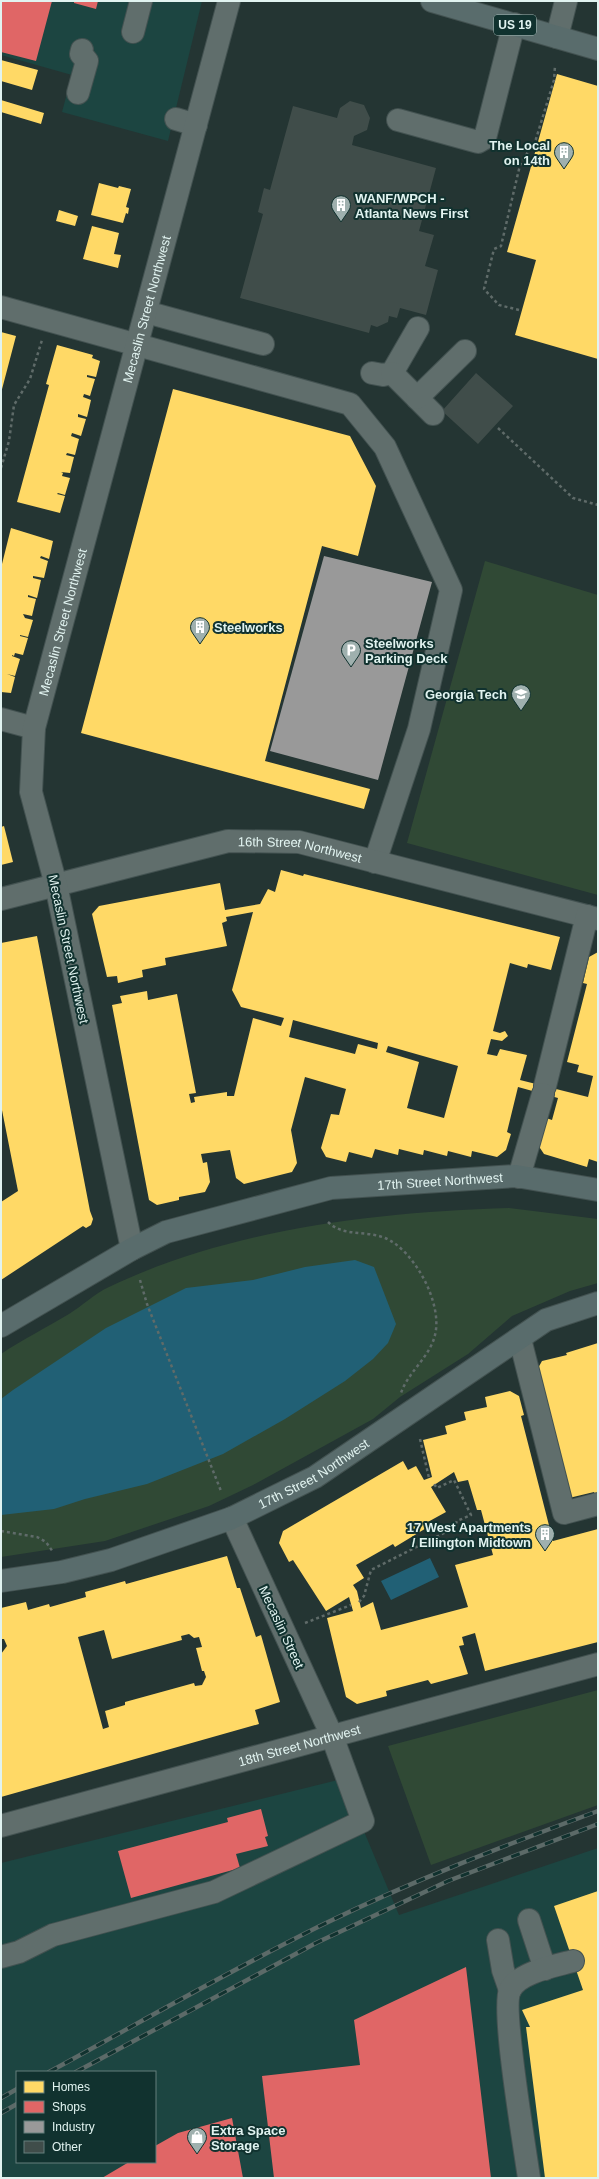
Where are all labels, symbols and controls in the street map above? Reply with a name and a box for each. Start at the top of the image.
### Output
road number: US 19 [494,15,536,35]
place label: The Local on 14th [489,138,550,168]
building icon: The Local on 14th [553,141,575,169]
place label: WANF/WPCH - Atlanta News First [355,191,469,221]
building icon: WANF/WPCH - Atlanta News First [330,194,352,222]
street label: Mecaslin Street Northwest [120,234,174,384]
street label: Mecaslin Street Northwest [36,546,90,697]
building icon: Steelworks [189,616,211,644]
place label: Steelworks [214,620,283,635]
place label: Steelworks Parking Deck [365,636,448,666]
parking icon: Steelworks Parking Deck [340,639,362,667]
school or university icon: Georgia Tech [510,683,532,711]
place label: Georgia Tech [425,687,507,702]
street label: 16th Street Northwest [238,834,364,866]
street label: Mecaslin Street Northwest [45,873,92,1025]
street label: 17th Street Northwest [377,1170,504,1193]
street label: 17th Street Northwest [256,1435,372,1512]
place label: 17 West Apartments / Ellington Midtown [407,1520,531,1550]
building icon: 17 West Apartments / Ellington Midtown [534,1523,556,1551]
street label: Mecaslin Street [256,1583,307,1671]
street label: 18th Street Northwest [237,1722,362,1769]
legend [16,2071,156,2163]
text: Homes [52,2080,90,2094]
text: Shops [52,2100,86,2114]
text: Industry [52,2120,95,2134]
place label: Extra Space Storage [211,2123,285,2153]
shop icon: Extra Space Storage [186,2126,208,2154]
text: Other [52,2140,82,2154]

